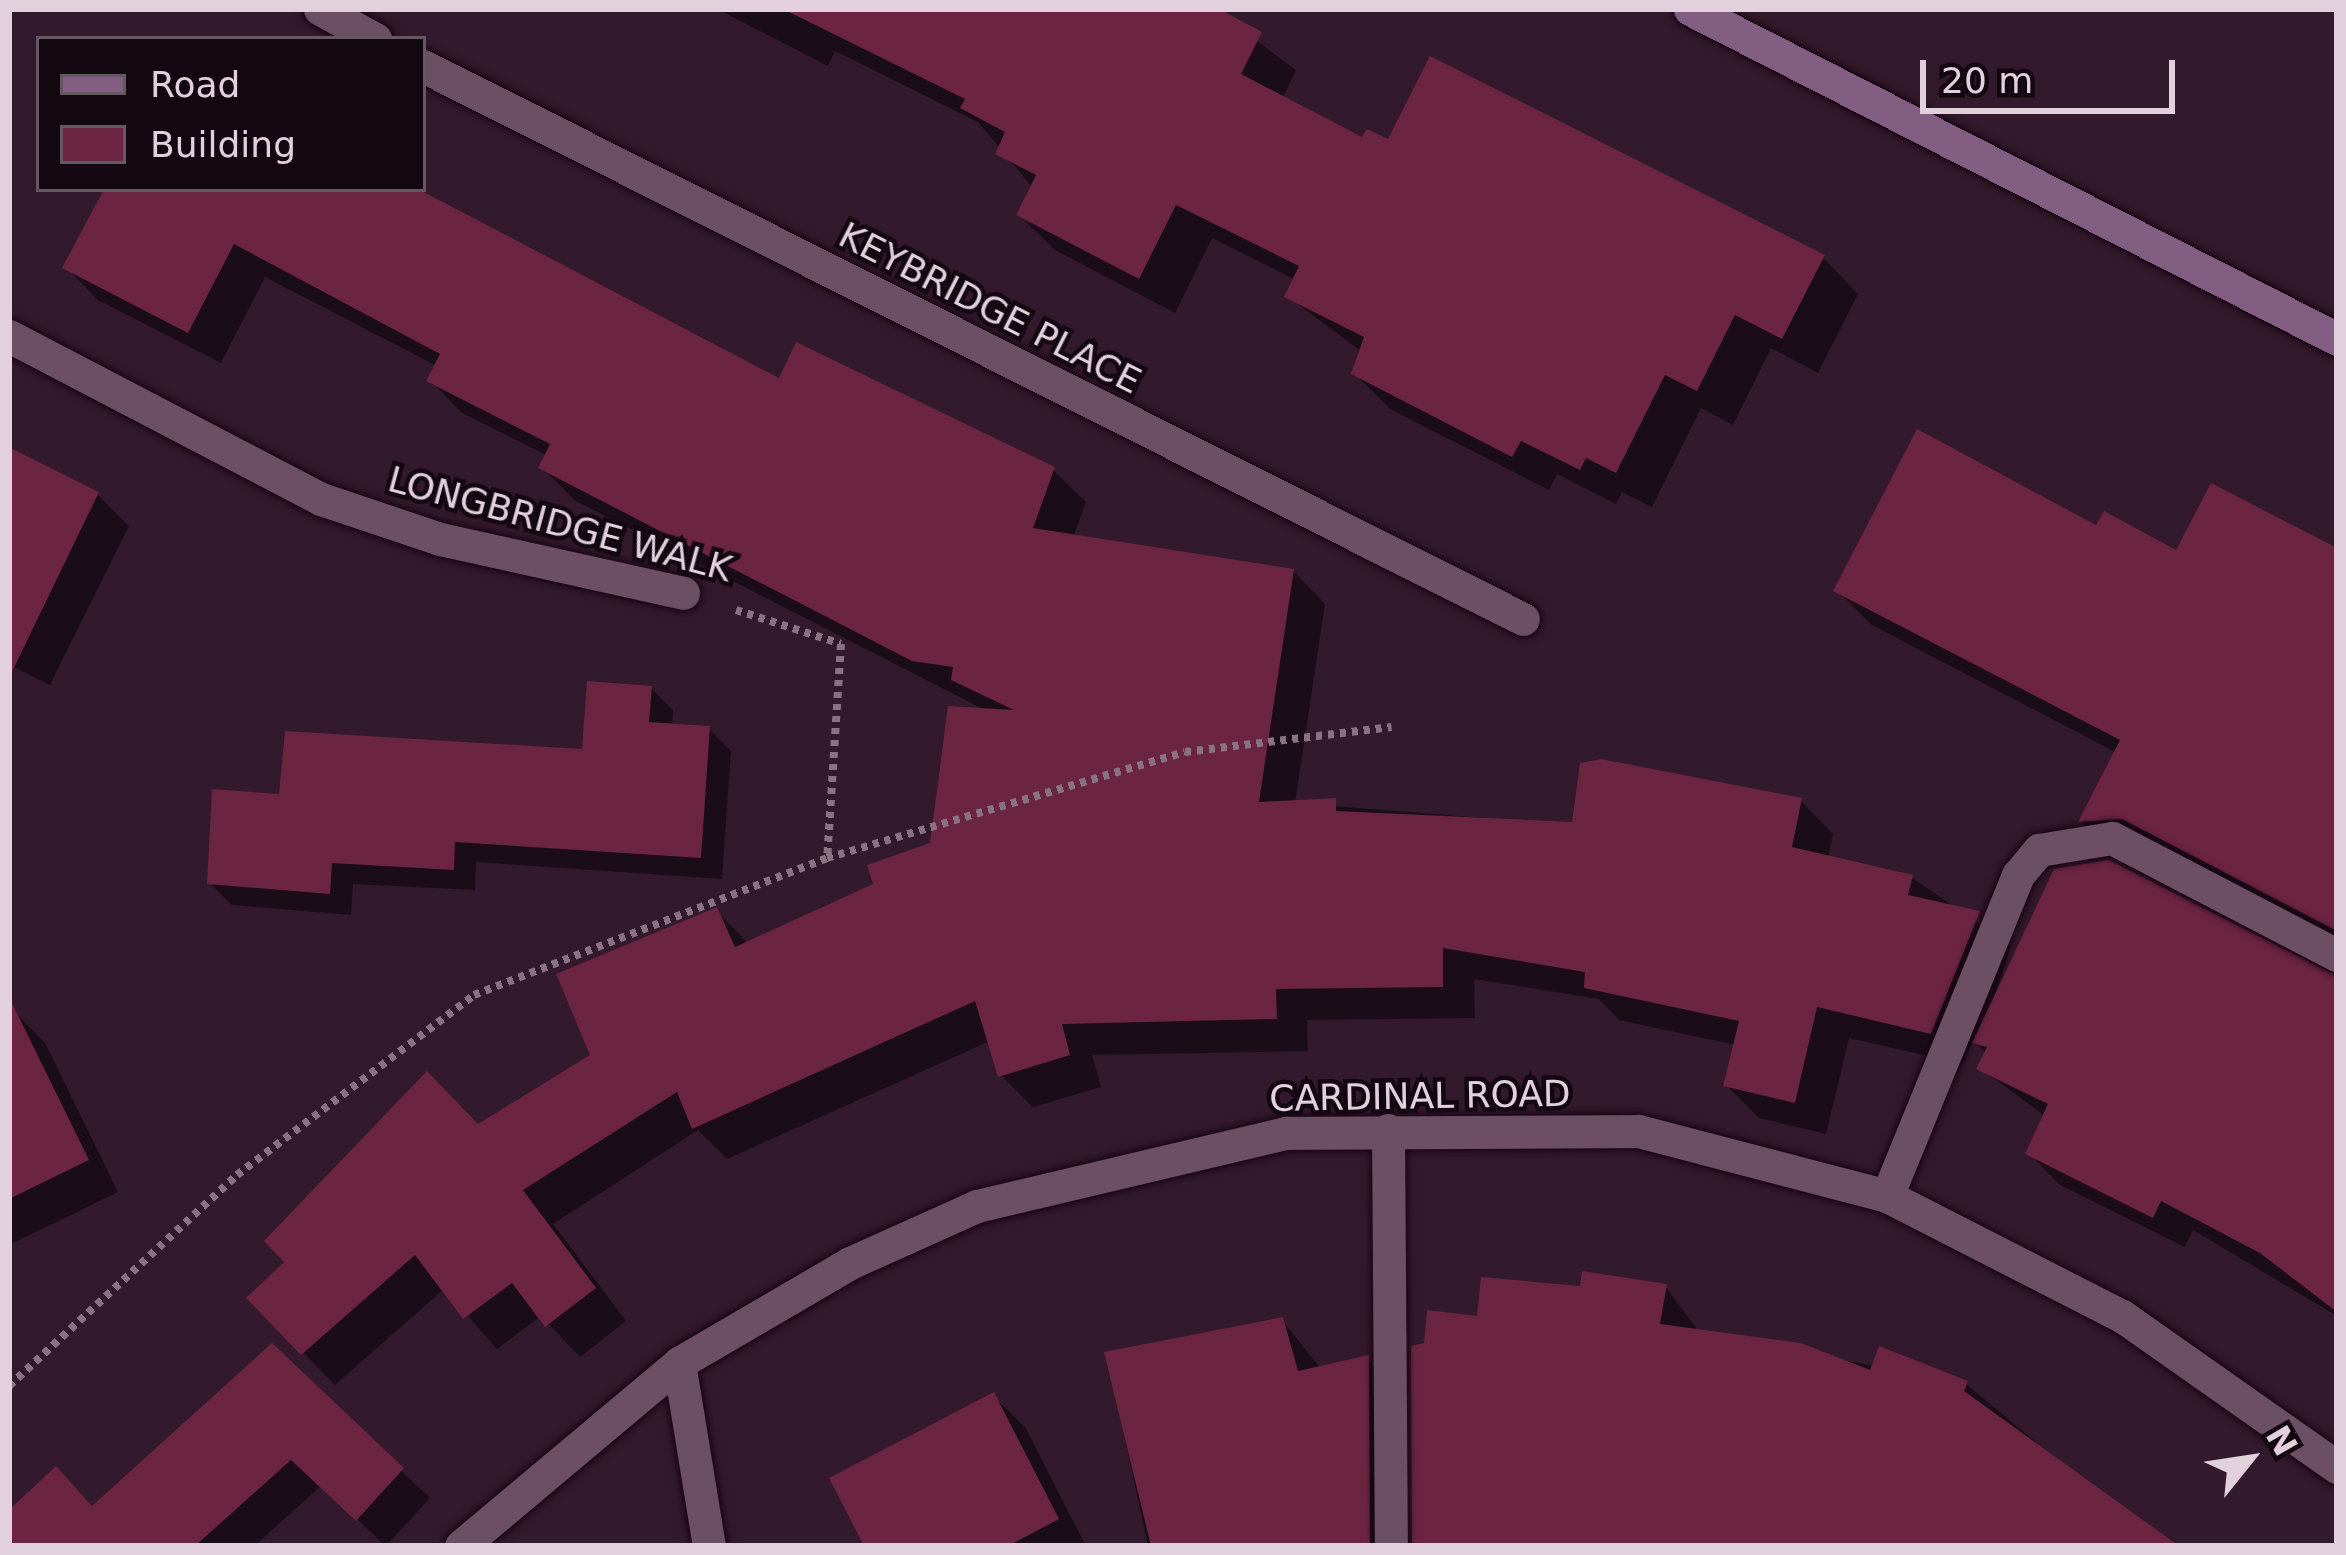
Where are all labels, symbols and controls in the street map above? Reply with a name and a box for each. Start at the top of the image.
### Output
legend [36,36,426,192]
scale bar [1926,36,2181,110]
text: 20 m [1941,60,2033,101]
text: Road [150,64,240,105]
text: Building [150,124,296,165]
street label: KEYBRIDGE PLACE [832,213,1148,403]
street label: LONGBRIDGE WALK [383,457,737,591]
street label: CARDINAL ROAD [1269,1072,1571,1120]
north arrow [2190,1399,2310,1519]
text: N [2258,1419,2305,1462]

